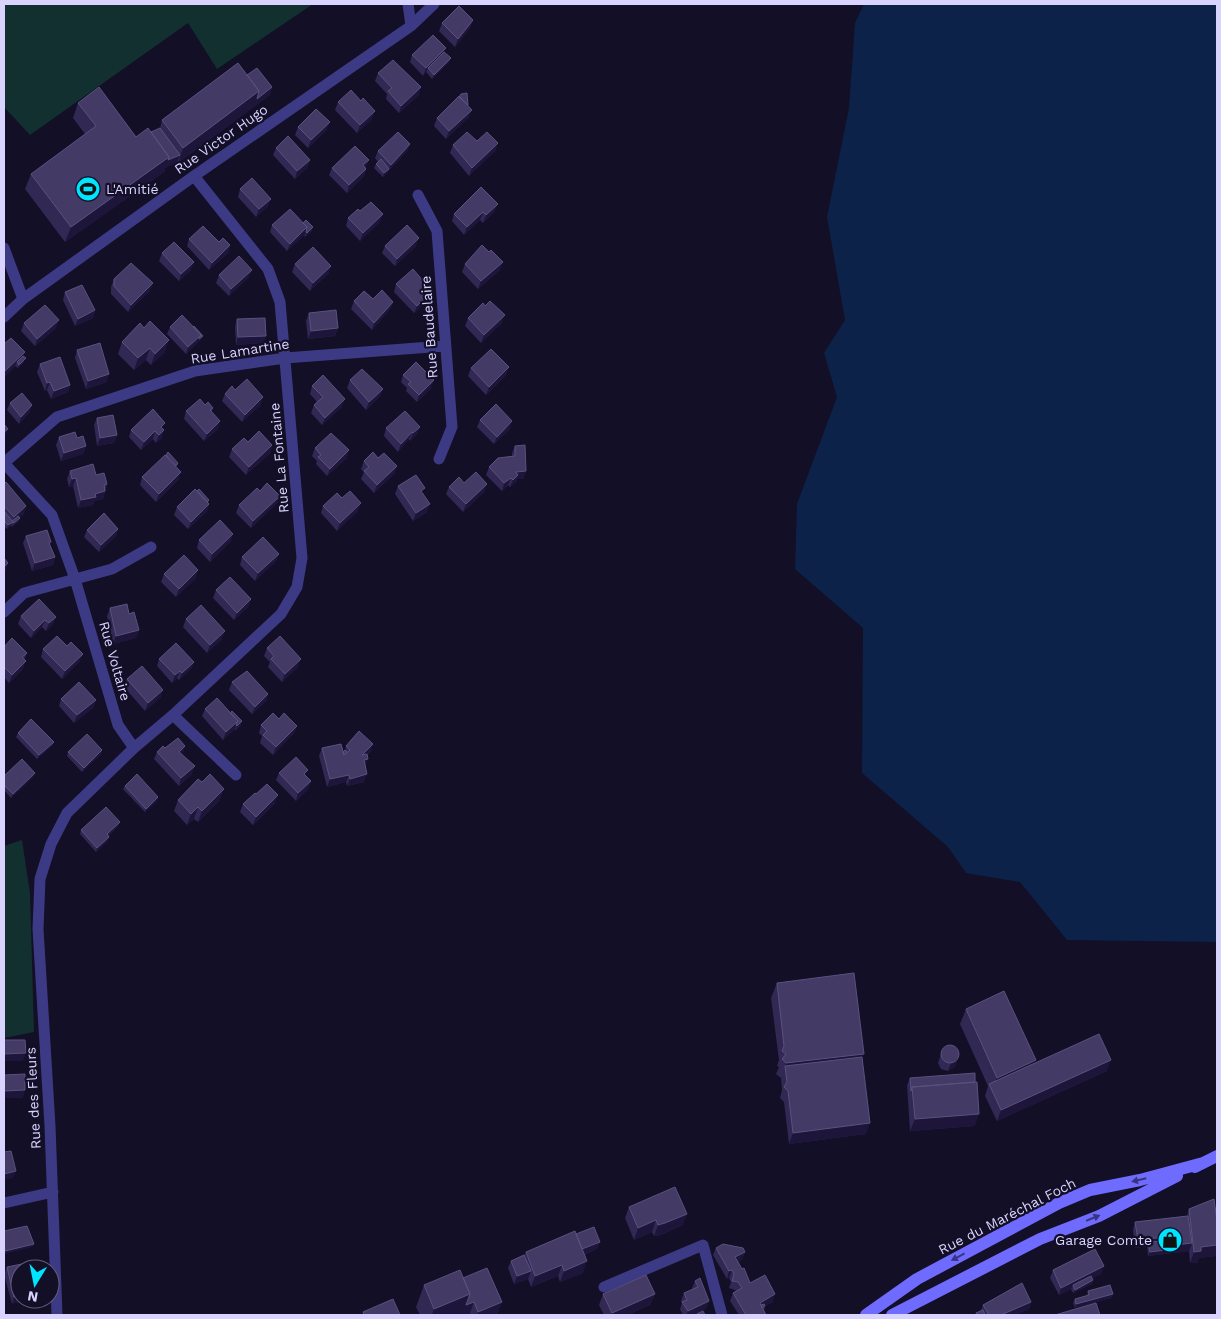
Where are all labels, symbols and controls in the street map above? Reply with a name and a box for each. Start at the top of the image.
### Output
street label: Rue Victor Hugo [171,101,271,177]
sports icon: L'Amitié [75,176,101,202]
place label: L'Amitié [106,181,159,197]
street label: Rue Baudelaire [417,275,441,379]
street label: Rue Lamartine [189,335,291,367]
street label: Rue La Fontaine [266,402,292,514]
street label: Rue Voltaire [96,619,134,703]
street label: Rue des Fleurs [22,1047,44,1149]
street label: Rue du Maréchal Foch [936,1174,1078,1258]
one-way arrow [1131,1176,1146,1184]
one-way arrow [1086,1214,1101,1221]
shop icon: Garage Comte [1157,1227,1183,1253]
place label: Garage Comte [1055,1232,1152,1248]
one-way arrow [951,1253,965,1261]
north arrow [10,1259,60,1309]
text: N [26,1288,39,1306]

